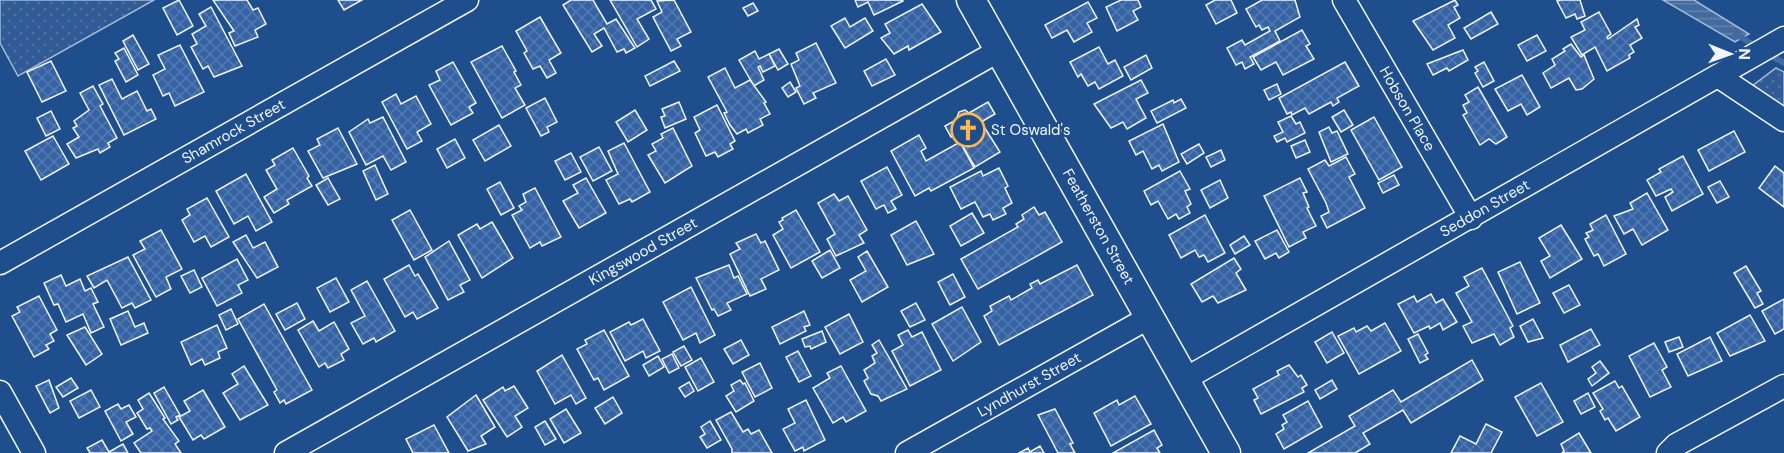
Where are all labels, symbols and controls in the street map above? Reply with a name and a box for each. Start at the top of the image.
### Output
north arrow [1700,24,1760,84]
text: N [1734,48,1755,60]
street label: Hobson Place [1375,63,1440,155]
street label: Shamrock Street [178,94,289,169]
church icon: St Oswald's [950,112,986,148]
place label: St Oswald's [991,120,1070,140]
street label: Featherston Street [1058,165,1139,288]
street label: Seddon Street [1436,175,1533,242]
street label: Kingswood Street [585,213,701,290]
street label: Lyndhurst Street [974,348,1085,422]

